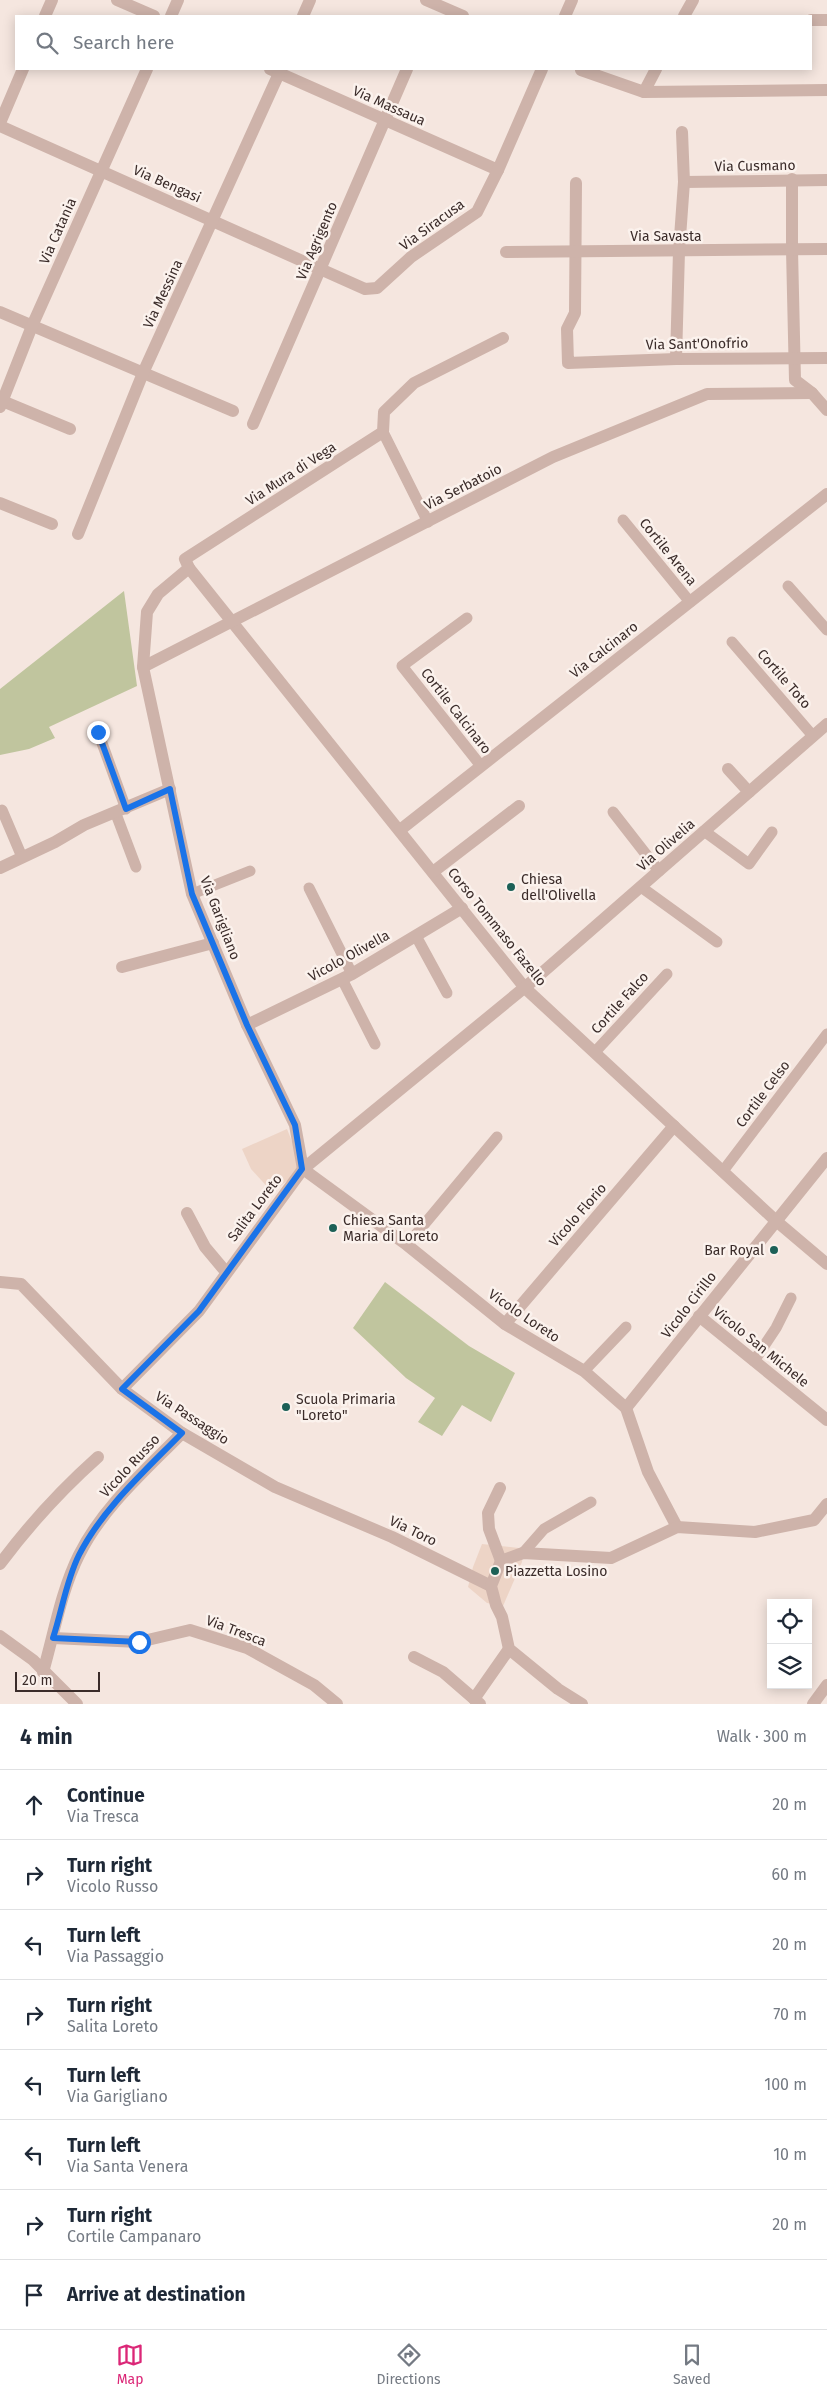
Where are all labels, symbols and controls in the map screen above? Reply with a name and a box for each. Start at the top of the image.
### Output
search box [15,15,812,70]
icon: search [33,29,61,57]
text: Search here [73,31,174,54]
street label: Via Massaua [350,82,428,130]
street label: Via Cusmano [714,157,796,175]
street label: Via Bengasi [130,162,204,206]
street label: Via Catania [36,195,80,267]
street label: Via Siracusa [396,196,468,254]
street label: Via Agrigento [293,199,341,283]
street label: Via Savasta [630,228,702,245]
street label: Via Messina [140,257,186,331]
street label: Via Sant'Onofrio [646,335,748,353]
street label: Via Mura di Vega [243,439,339,509]
street label: Via Serbatoio [421,460,505,514]
street label: Cortile Arena [636,515,700,589]
street label: Via Calcinaro [567,618,641,682]
street label: Cortile Toto [754,646,814,712]
street label: Cortile Calcinaro [417,665,495,757]
route end [87,721,110,744]
street label: Via Olivelia [634,815,698,875]
street label: Corso Tommaso Fazello [444,864,550,990]
place label: Chiesa dell'Olivella [521,871,596,904]
street label: Via Garigliano [196,874,244,962]
marker: Chiesa dell'Olivella [505,881,517,893]
street label: Vicolo Olivella [305,927,393,985]
street label: Cortile Falco [588,968,652,1038]
street label: Cortile Celso [732,1057,794,1131]
street label: Salita Loreto [224,1171,286,1245]
street label: Vicolo Florio [546,1180,610,1250]
place label: Chiesa Santa Maria di Loreto [343,1212,439,1245]
marker: Chiesa Santa Maria di Loreto [327,1222,339,1234]
place label: Bar Royal [704,1242,764,1259]
marker: Bar Royal [768,1244,780,1256]
street label: Vicolo Cirillo [658,1268,720,1342]
street label: Vicolo Loreto [485,1286,563,1346]
street label: Vicolo San Michele [710,1303,812,1391]
street label: Via Passaggio [152,1388,232,1448]
place label: Scuola Primaria "Loreto" [296,1391,396,1424]
marker: Scuola Primaria "Loreto" [280,1401,292,1413]
street label: Vicolo Russo [97,1431,163,1501]
street label: Via Toro [386,1512,440,1550]
place label: Piazzetta Losino [505,1563,607,1580]
marker: Piazzetta Losino [489,1565,501,1577]
map controls [767,1599,812,1689]
button: locate [767,1599,812,1644]
street label: Via Tresca [203,1612,269,1650]
route start [128,1631,151,1654]
button: layers [767,1644,812,1689]
scale bar [15,1669,100,1692]
text: 20 m [22,1672,52,1689]
text: 4 min [20,1724,73,1750]
text: Walk · 300 m [717,1727,807,1746]
text: Continue [67,1784,145,1807]
icon: ahead [20,1791,48,1819]
text: 20 m [772,1795,807,1814]
text: Via Tresca [67,1807,139,1826]
text: Turn right [67,1854,152,1877]
icon: right [20,1861,48,1889]
text: 60 m [772,1865,807,1884]
text: Vicolo Russo [67,1877,158,1896]
text: Turn left [67,1924,141,1947]
icon: left [20,1931,48,1959]
text: 20 m [772,1935,807,1954]
text: Via Passaggio [67,1947,164,1966]
text: Turn right [67,1994,152,2017]
icon: right [20,2001,48,2029]
text: 70 m [773,2005,807,2024]
text: Salita Loreto [67,2017,158,2036]
text: Turn left [67,2064,141,2087]
icon: left [20,2071,48,2099]
text: 100 m [764,2075,807,2094]
text: Via Garigliano [67,2087,168,2106]
text: Turn left [67,2134,141,2157]
icon: left [20,2141,48,2169]
text: 10 m [773,2145,807,2164]
text: Via Santa Venera [67,2157,188,2176]
text: Turn right [67,2204,152,2227]
icon: right [20,2211,48,2239]
text: 20 m [772,2215,807,2234]
text: Cortile Campanaro [67,2227,201,2246]
icon: arrive [20,2281,48,2309]
text: Arrive at destination [67,2283,246,2306]
tab: Map [116,2341,144,2388]
tab: Directions [376,2341,441,2388]
tab: Saved [673,2341,711,2388]

